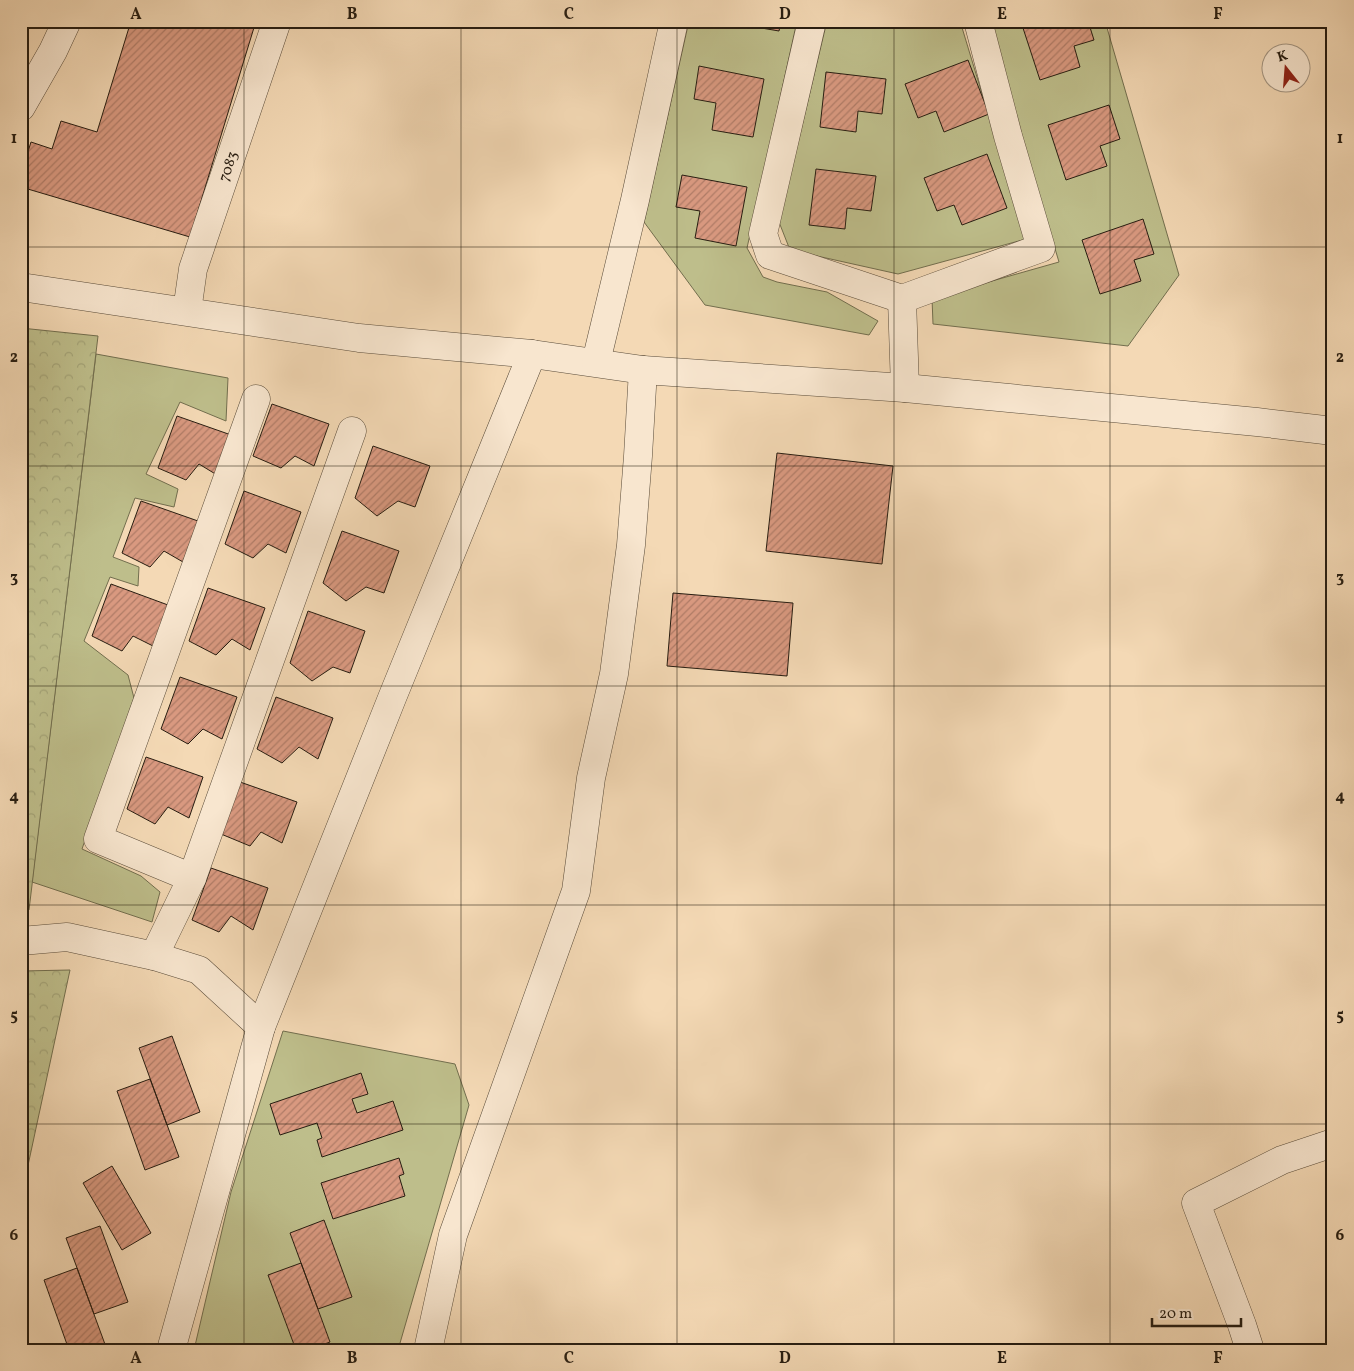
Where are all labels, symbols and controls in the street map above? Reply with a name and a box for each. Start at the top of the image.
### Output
text: A [130,4,142,26]
text: B [347,4,358,26]
text: C [564,4,574,26]
text: D [779,4,791,26]
text: E [997,4,1007,26]
text: F [1213,4,1223,26]
north arrow [1262,42,1312,92]
text: K [1275,46,1290,68]
text: 1 [11,128,17,150]
text: 1 [1337,128,1343,150]
street label: 7083 [214,149,244,185]
text: 2 [10,347,18,369]
text: 2 [1336,347,1344,369]
text: 3 [10,567,18,589]
text: 3 [1336,567,1344,589]
text: 4 [9,786,19,808]
text: 4 [1335,786,1345,808]
text: 5 [10,1005,18,1027]
text: 5 [1336,1005,1344,1027]
text: 6 [10,1225,19,1247]
text: 6 [1336,1225,1345,1247]
scale bar [1152,1296,1240,1328]
text: 20 m [1159,1304,1192,1325]
text: A [130,1348,142,1370]
text: B [347,1348,358,1370]
text: C [564,1348,574,1370]
text: D [779,1348,791,1370]
text: E [997,1348,1007,1370]
text: F [1213,1348,1223,1370]

